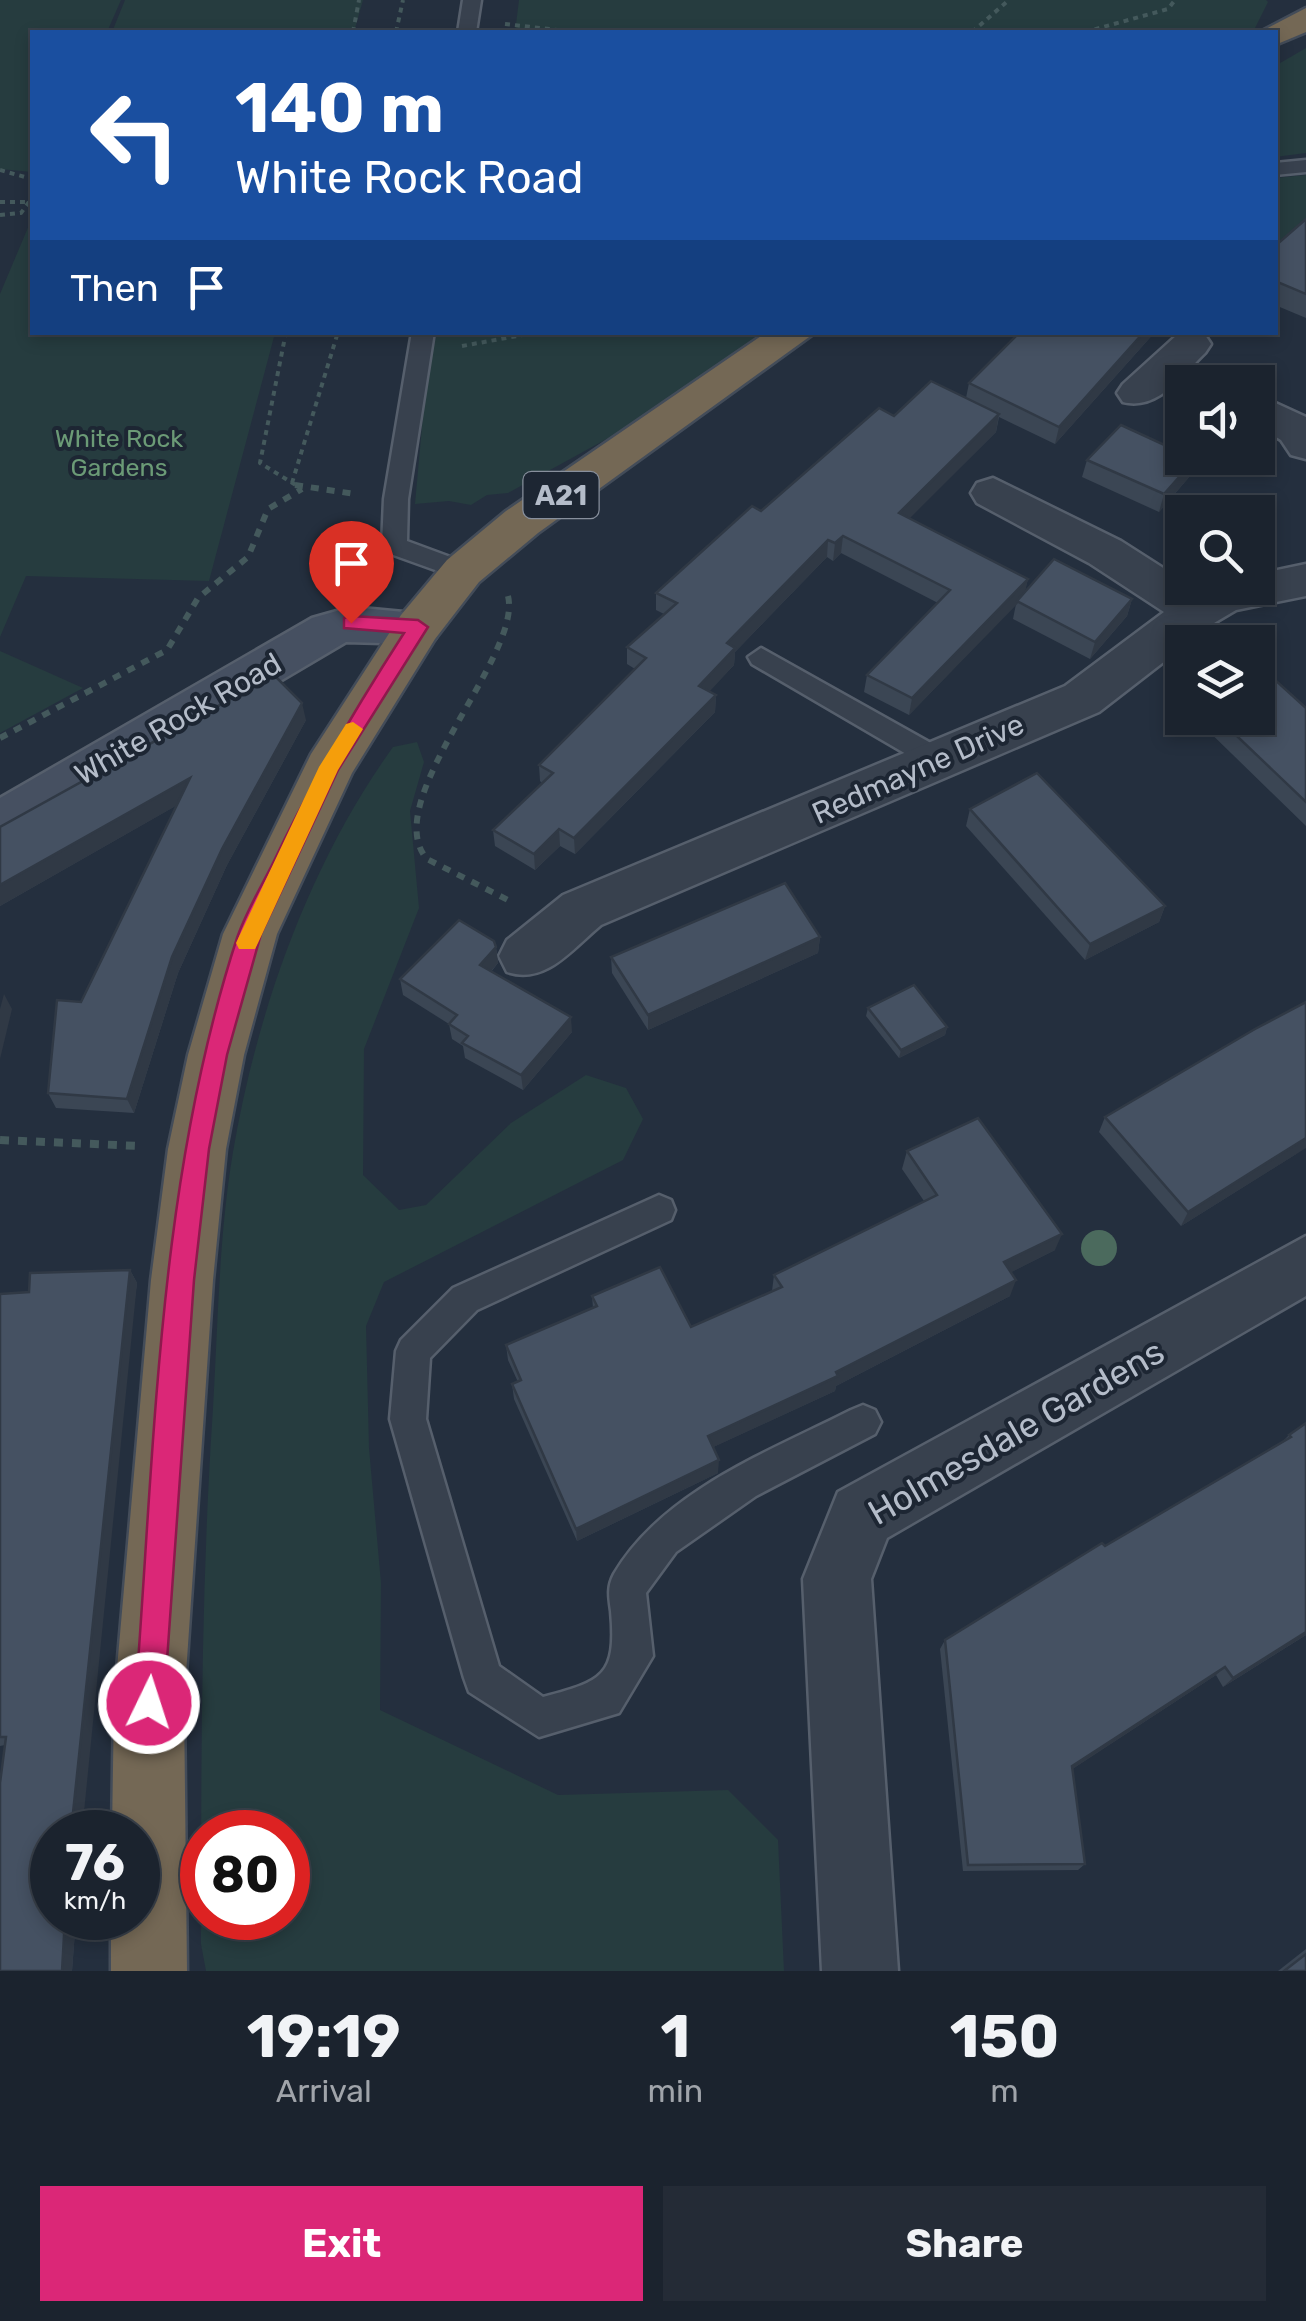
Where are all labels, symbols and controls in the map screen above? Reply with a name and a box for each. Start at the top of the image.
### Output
text: 140 m [235,67,444,150]
icon: left [70,70,200,200]
text: White Rock Road [235,151,583,204]
icon: arrive [179,260,234,315]
text: Then [70,265,159,311]
map controls [1165,365,1275,735]
button: sound [1165,365,1275,475]
park label: White Rock Gardens [55,424,183,482]
road number: A21 [524,472,598,518]
button: search [1165,495,1275,605]
pin [309,521,394,624]
icon: arrive [324,536,379,591]
button: layers [1165,625,1275,735]
street label: White Rock Road [68,645,288,793]
street label: Redmayne Drive [806,706,1030,832]
street label: Holmesdale Gardens [861,1330,1171,1534]
position arrow [97,1651,201,1755]
speed limit sign: 80 [180,1810,310,1940]
text: 76 [65,1833,125,1893]
text: km/h [64,1886,126,1915]
text: 19:19 [247,2001,401,2072]
text: 1 [660,2001,690,2072]
text: 150 [950,2001,1059,2072]
text: Arrival [276,2072,372,2110]
text: min [648,2072,703,2110]
text: m [990,2072,1019,2110]
button: Exit [40,2186,643,2301]
button: Share [663,2186,1266,2301]

